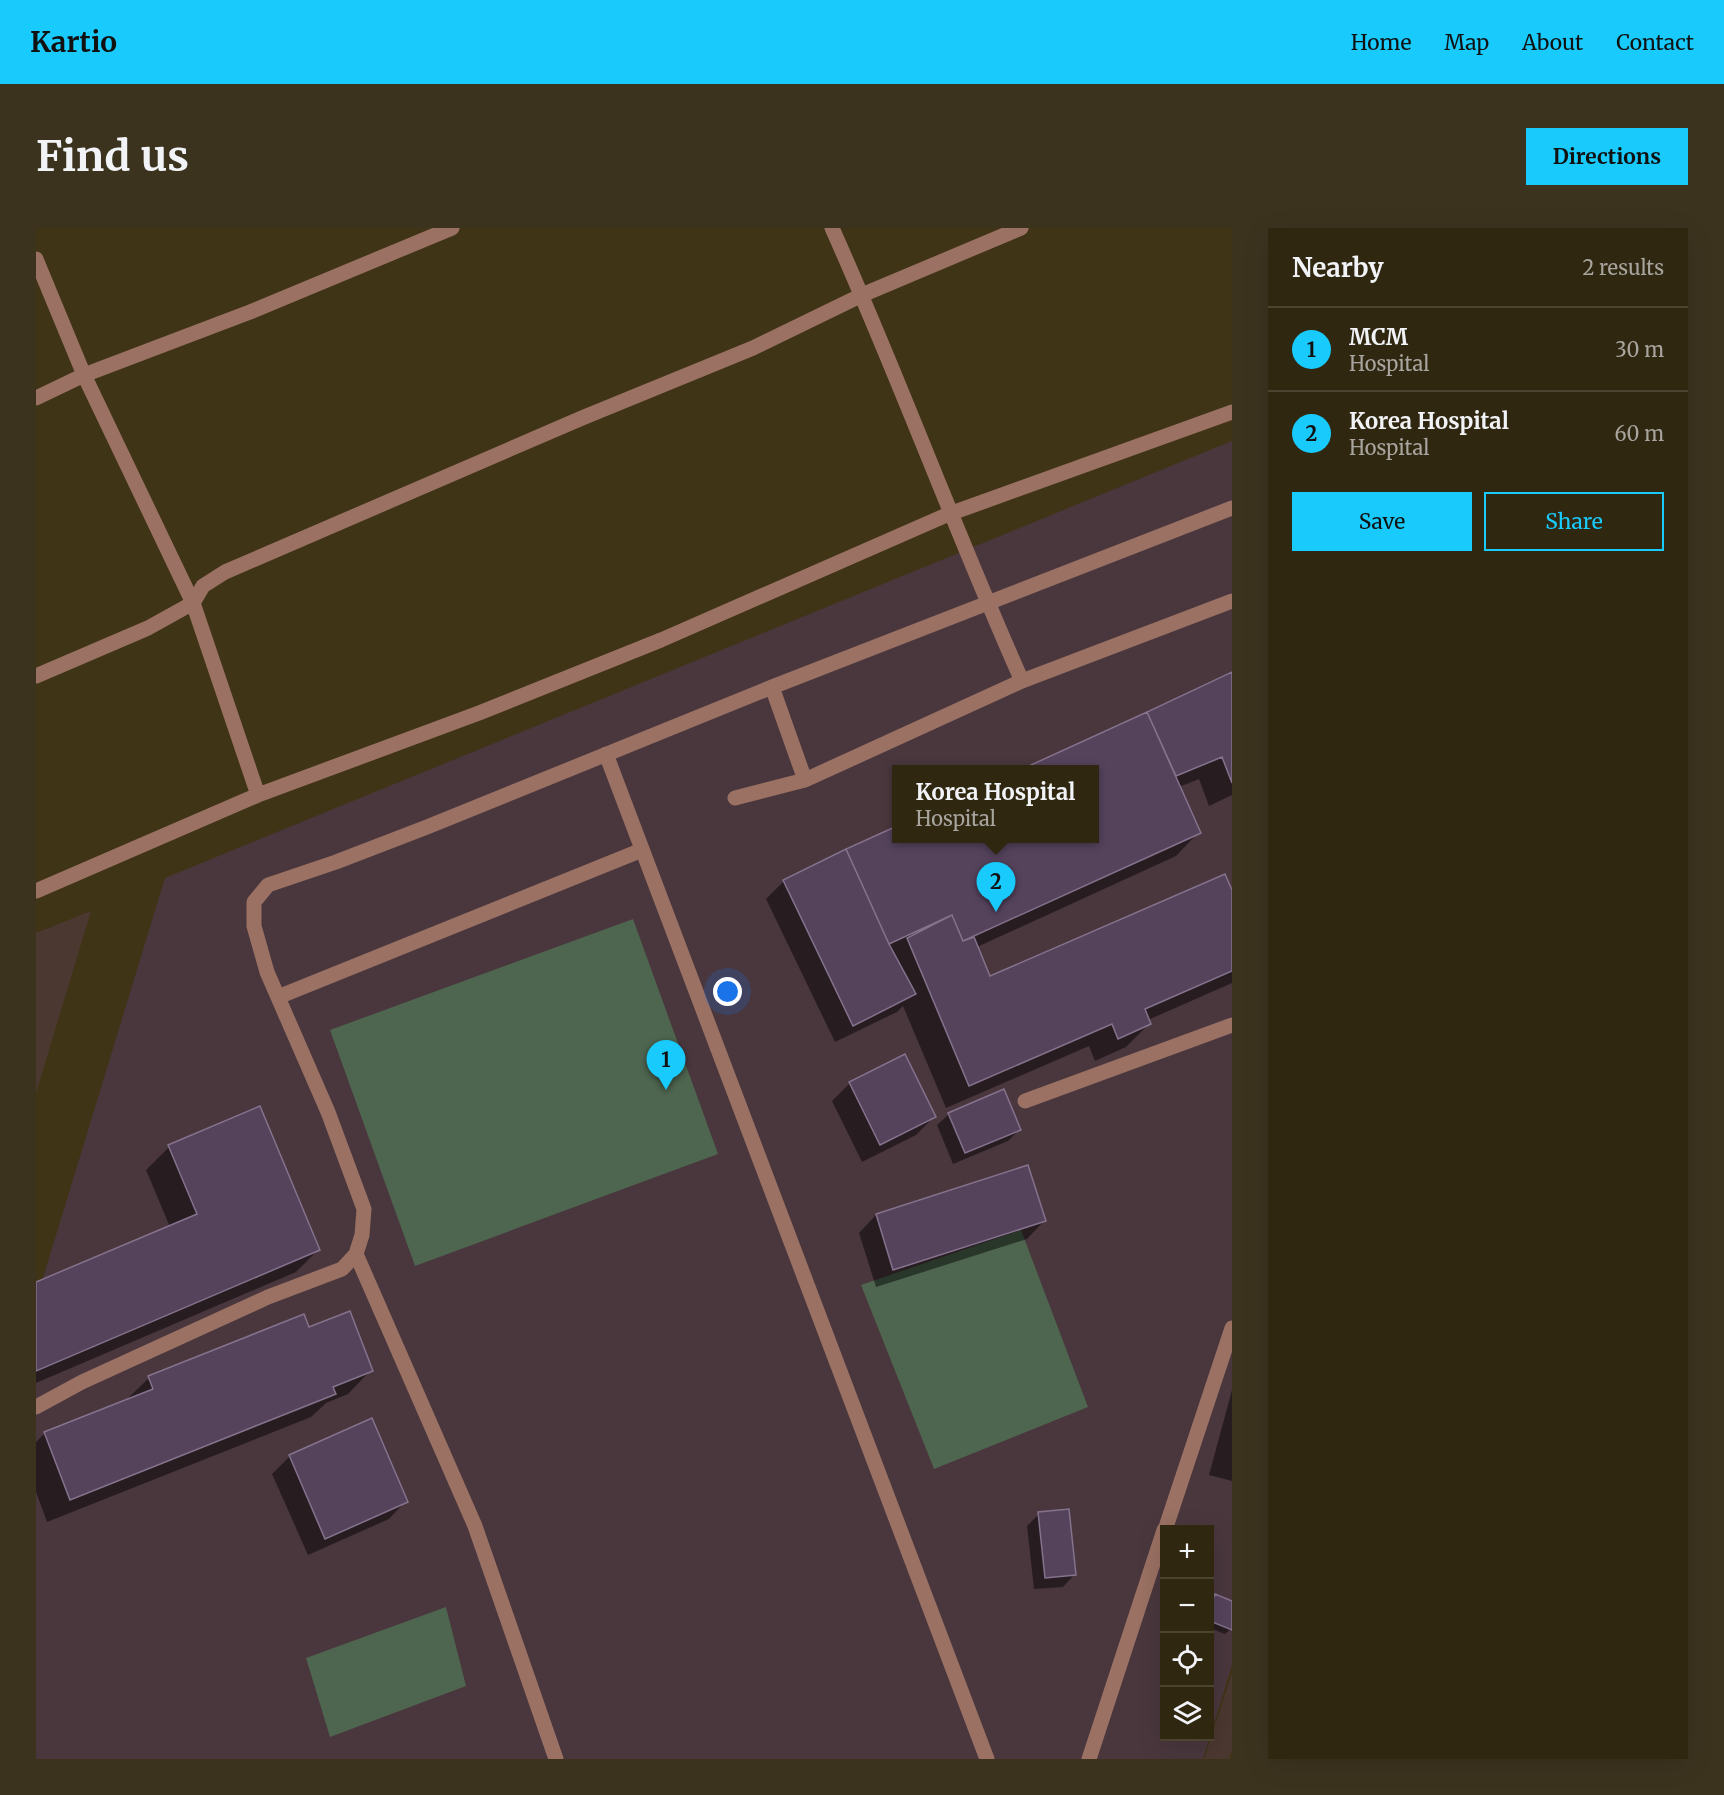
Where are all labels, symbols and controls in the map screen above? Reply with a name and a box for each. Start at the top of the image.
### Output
text: Kartio [30,24,117,60]
text: Home [1351,29,1411,56]
text: Map [1444,29,1489,56]
text: About [1522,29,1583,56]
text: Contact [1616,29,1694,56]
button: Directions [1526,128,1688,185]
text: Find us [36,130,189,182]
text: Nearby [1292,251,1384,284]
text: 2 results [1582,255,1664,280]
text: MCM [1349,323,1408,351]
text: 1 [1307,337,1316,362]
text: 30 m [1615,337,1664,362]
text: Hospital [1349,351,1429,376]
text: Korea Hospital [1349,407,1509,435]
text: 2 [1306,421,1317,446]
text: 60 m [1614,421,1664,446]
text: Hospital [1349,435,1429,460]
button: Save [1292,492,1472,551]
button: Share [1484,492,1664,551]
popup [892,765,1099,843]
text: Korea Hospital [916,778,1075,806]
text: Hospital [916,806,996,831]
pin: 2 [976,862,1016,912]
your location [713,977,742,1006]
pin: 1 [646,1040,686,1090]
map controls [1160,1525,1214,1741]
button: + [1160,1525,1214,1579]
button: − [1160,1579,1214,1633]
button: locate [1160,1633,1214,1687]
button: layers [1160,1687,1214,1741]

